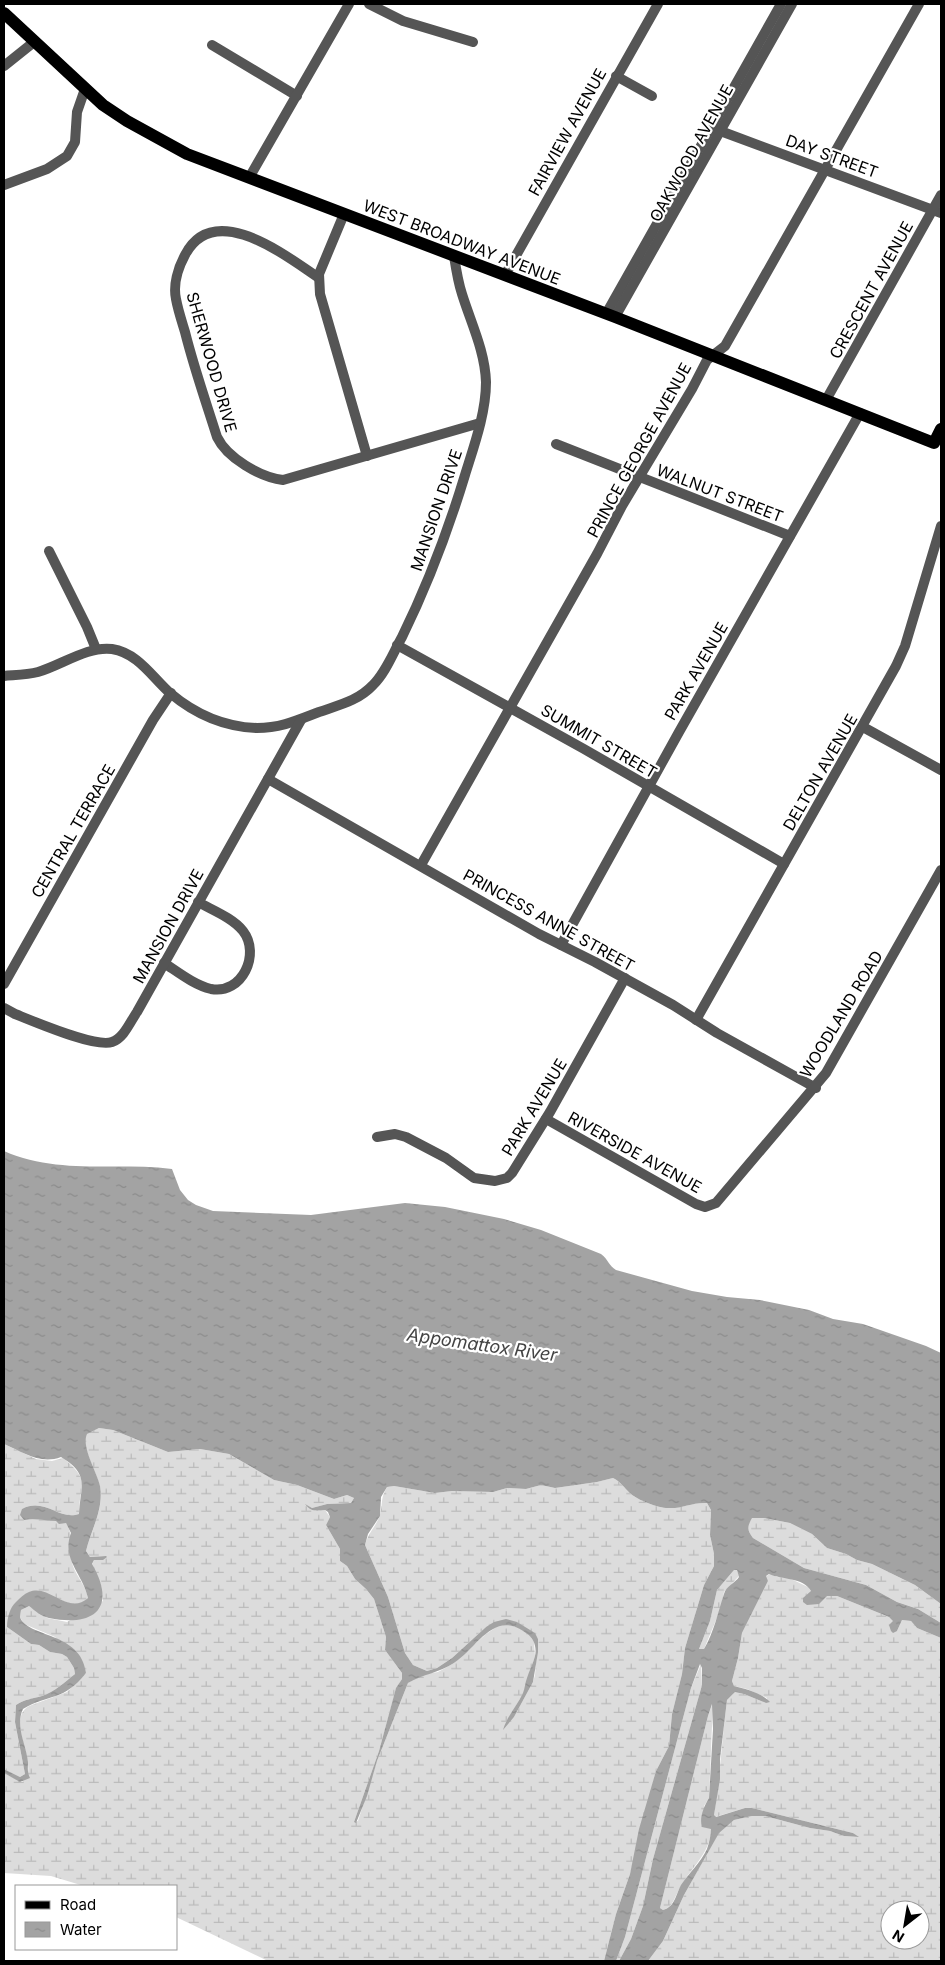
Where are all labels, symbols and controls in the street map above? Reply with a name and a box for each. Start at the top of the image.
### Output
street label: FAIRVIEW AVENUE [524,65,610,199]
street label: OAKWOOD AVENUE [645,81,737,225]
street label: DAY STREET [783,130,881,182]
street label: WEST BROADWAY AVENUE [360,195,564,289]
street label: CRESCENT AVENUE [825,218,917,362]
street label: SHERWOOD DRIVE [182,289,242,435]
street label: PRINCE GEORGE AVENUE [583,359,695,541]
street label: MANSION DRIVE [406,446,466,574]
street label: WALNUT STREET [654,460,786,526]
street label: PARK AVENUE [660,618,732,724]
street label: SUMMIT STREET [537,700,661,782]
street label: DELTON AVENUE [778,710,862,834]
street label: CENTRAL TERRACE [27,761,119,901]
street label: PRINCESS ANNE STREET [460,864,638,976]
street label: MANSION DRIVE [128,865,208,987]
street label: WOODLAND ROAD [795,947,887,1081]
street label: PARK AVENUE [497,1055,571,1159]
street label: RIVERSIDE AVENUE [565,1107,705,1197]
water label: Appomattox River [405,1323,560,1366]
legend [15,1885,178,1950]
text: Road [60,1895,96,1914]
north arrow [880,1900,930,1950]
text: Water [60,1920,102,1939]
text: N [889,1927,907,1947]

